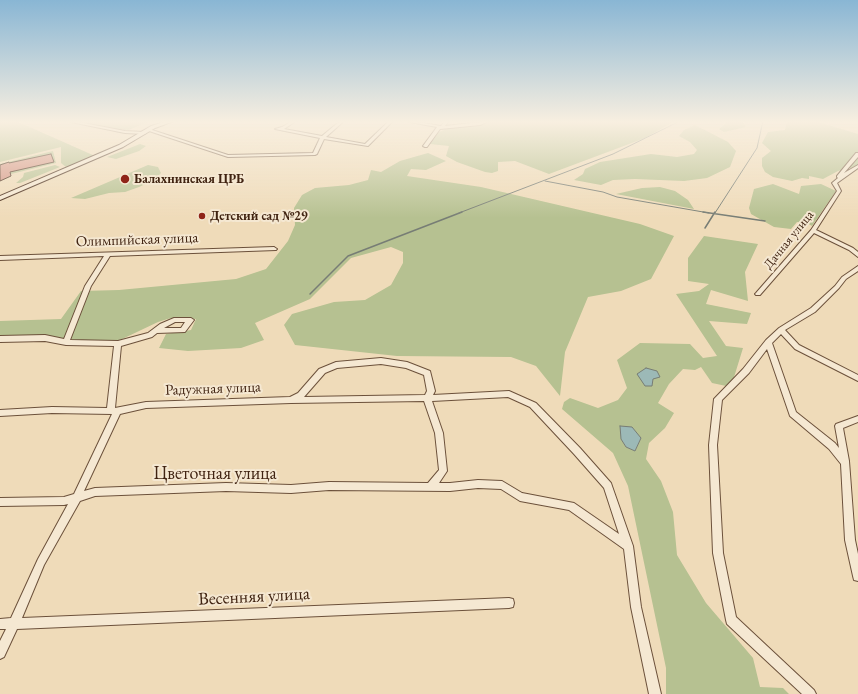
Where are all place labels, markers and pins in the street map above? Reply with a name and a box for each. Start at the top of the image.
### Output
place label: Балахнинская ЦРБ [134,171,244,187]
marker: Балахнинская ЦРБ [119,173,131,185]
place label: Детский сад №29 [210,208,308,224]
marker: Детский сад №29 [197,211,207,221]

